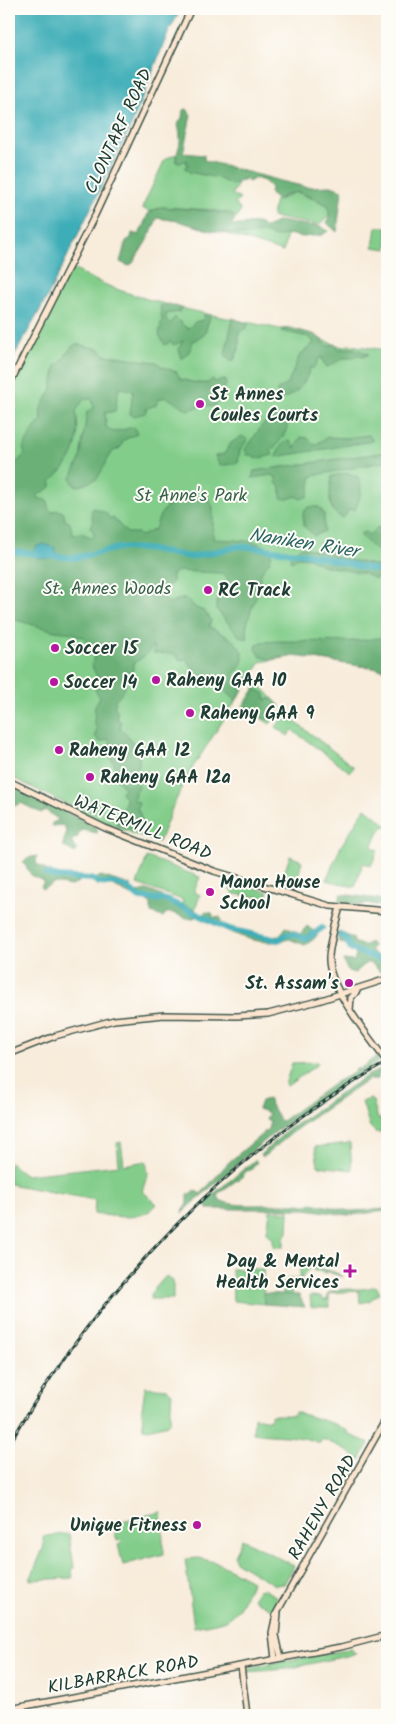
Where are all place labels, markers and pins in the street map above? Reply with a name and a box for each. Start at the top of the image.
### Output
place label: St Annes Coules Courts [210,381,319,431]
marker: St Annes Coules Courts [194,398,206,410]
place label: RC Track [218,577,291,606]
marker: RC Track [202,584,214,596]
place label: Soccer 15 [65,635,139,664]
marker: Soccer 15 [49,642,61,654]
place label: Raheny GAA 10 [166,667,287,696]
place label: Soccer 14 [64,669,137,698]
marker: Raheny GAA 10 [150,674,162,686]
marker: Soccer 14 [48,676,60,688]
place label: Raheny GAA 9 [200,700,315,729]
marker: Raheny GAA 9 [184,707,196,719]
place label: Raheny GAA 12 [69,737,190,766]
marker: Raheny GAA 12 [53,744,65,756]
place label: Raheny GAA 12a [100,764,231,793]
marker: Raheny GAA 12a [84,771,96,783]
place label: Manor House School [220,869,320,919]
marker: Manor House School [204,886,216,898]
place label: St. Assam's [245,970,340,999]
marker: St. Assam's [343,977,355,989]
place label: Day & Mental Health Services [216,1248,340,1298]
marker: Day & Mental Health Services [343,1264,357,1278]
place label: Unique Fitness [70,1512,188,1541]
marker: Unique Fitness [191,1519,203,1531]

